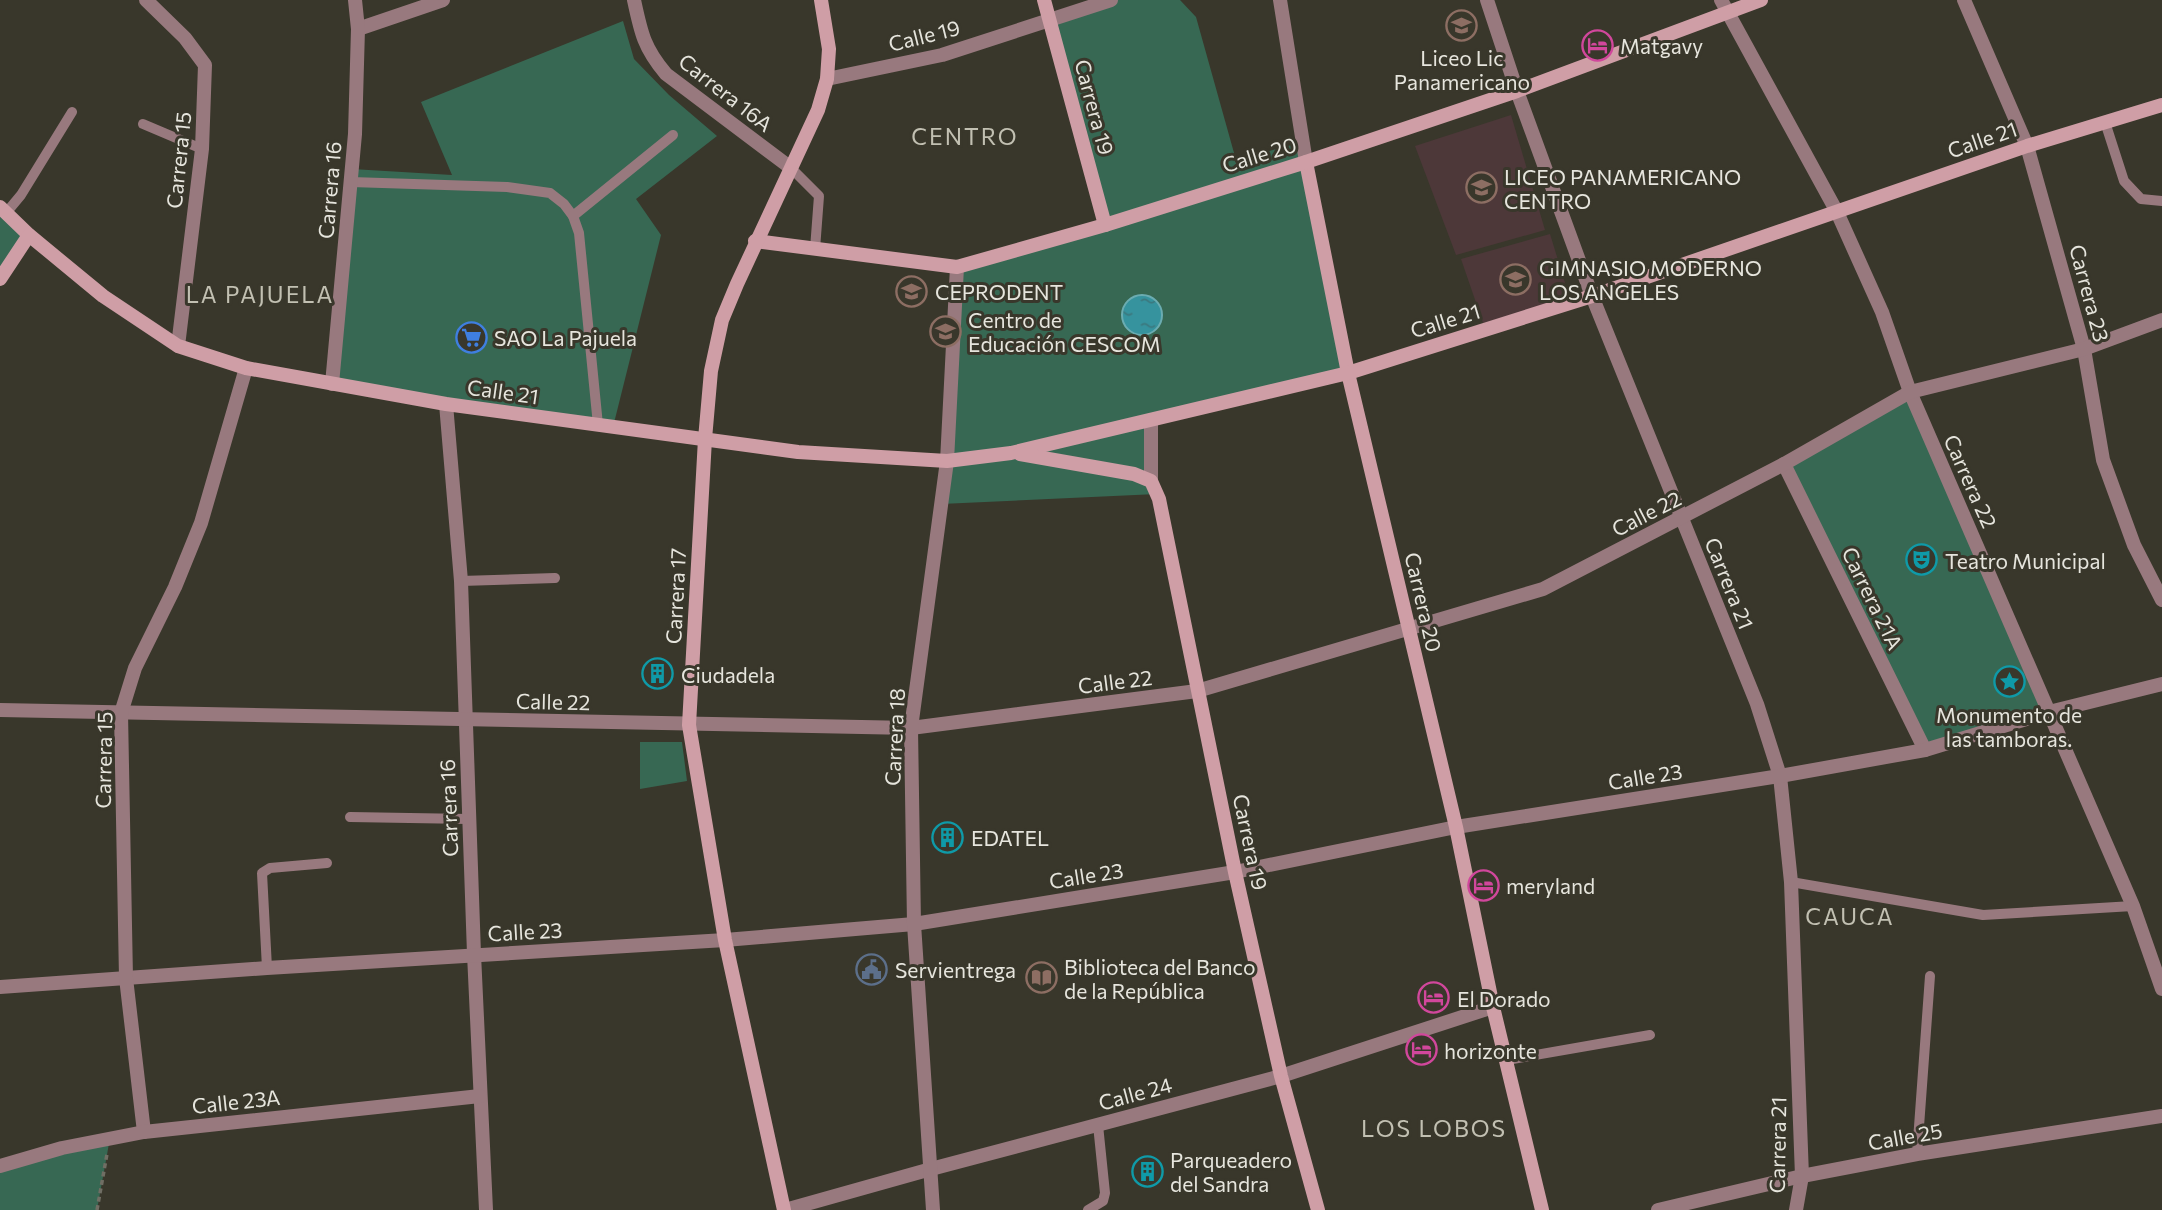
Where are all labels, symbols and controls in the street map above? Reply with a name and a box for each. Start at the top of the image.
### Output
school or university icon: Liceo Lic Panamericano [1445,8,1479,42]
street label: Calle 19 [886,14,962,56]
hotel icon: Matgavy [1580,28,1614,62]
place label: Matgavy [1620,33,1703,58]
place label: Liceo Lic Panamericano [1394,45,1530,94]
street label: Carrera 16A [674,48,778,136]
street label: Carrera 19 [1070,57,1120,157]
street label: Carrera 15 [160,110,196,210]
street label: Calle 21 [1944,115,2020,163]
district label: CENTRO [911,122,1019,150]
street label: Calle 20 [1219,131,1299,177]
street label: Carrera 16 [312,140,346,240]
place label: LICEO PANAMERICANO CENTRO [1504,164,1741,213]
school or university icon: LICEO PANAMERICANO CENTRO [1464,171,1498,205]
street label: Carrera 23 [2065,242,2115,344]
place label: GIMNASIO MODERNO LOS ANGELES [1539,255,1762,304]
school or university icon: GIMNASIO MODERNO LOS ANGELES [1499,262,1533,296]
school or university icon: CEPRODENT [895,274,929,308]
place label: CEPRODENT [935,279,1063,304]
district label: LA PAJUELA [186,280,334,308]
street label: Calle 21 [1407,298,1483,342]
place label: Centro de Educación CESCOM [968,307,1161,356]
school or university icon: Centro de Educación CESCOM [928,314,962,348]
supermarket icon: SAO La Pajuela [454,320,488,354]
place label: SAO La Pajuela [494,325,637,350]
street label: Calle 21 [466,374,540,408]
street label: Carrera 22 [1939,431,2003,531]
street label: Calle 22 [1607,485,1685,541]
street label: Carrera 21 [1700,534,1760,632]
street label: Carrera 21A [1837,543,1909,653]
theatre icon: Teatro Municipal [1905,543,1939,577]
street label: Carrera 17 [660,547,690,645]
place label: Teatro Municipal [1945,548,2106,573]
street label: Carrera 20 [1400,550,1448,654]
building icon: Ciudadela [641,657,675,691]
place label: Ciudadela [681,662,775,687]
street label: Calle 22 [1077,664,1153,698]
place icon: Monumento de las tamboras. [1992,665,2026,699]
street label: Calle 22 [516,688,590,714]
street label: Carrera 18 [879,688,909,786]
place label: Monumento de las tamboras. [1936,702,2082,751]
street label: Carrera 15 [90,711,116,809]
street label: Calle 23 [1606,758,1684,794]
street label: Carrera 16 [434,759,462,857]
street label: Carrera 19 [1229,792,1273,892]
building icon: EDATEL [931,820,965,854]
place label: EDATEL [971,825,1049,850]
street label: Calle 23 [1047,857,1125,893]
hotel icon: meryland [1466,868,1500,902]
place label: meryland [1506,873,1595,898]
district label: CAUCA [1805,902,1895,930]
street label: Calle 23 [487,917,563,945]
public building icon: Servientrega [855,952,889,986]
place label: Biblioteca del Banco de la República [1064,954,1256,1003]
place label: Servientrega [895,957,1016,982]
library icon: Biblioteca del Banco de la República [1024,961,1058,995]
hotel icon: El Dorado [1417,981,1451,1015]
place label: El Dorado [1457,986,1551,1011]
hotel icon: horizonte [1404,1033,1438,1067]
place label: horizonte [1444,1038,1537,1063]
street label: Calle 24 [1096,1071,1175,1115]
street label: Calle 23A [191,1084,281,1118]
street label: Carrera 21 [1764,1096,1790,1194]
district label: LOS LOBOS [1361,1114,1507,1142]
street label: Calle 25 [1866,1117,1944,1155]
place label: Parqueadero del Sandra [1170,1147,1292,1196]
building icon: Parqueadero del Sandra [1130,1154,1164,1188]

